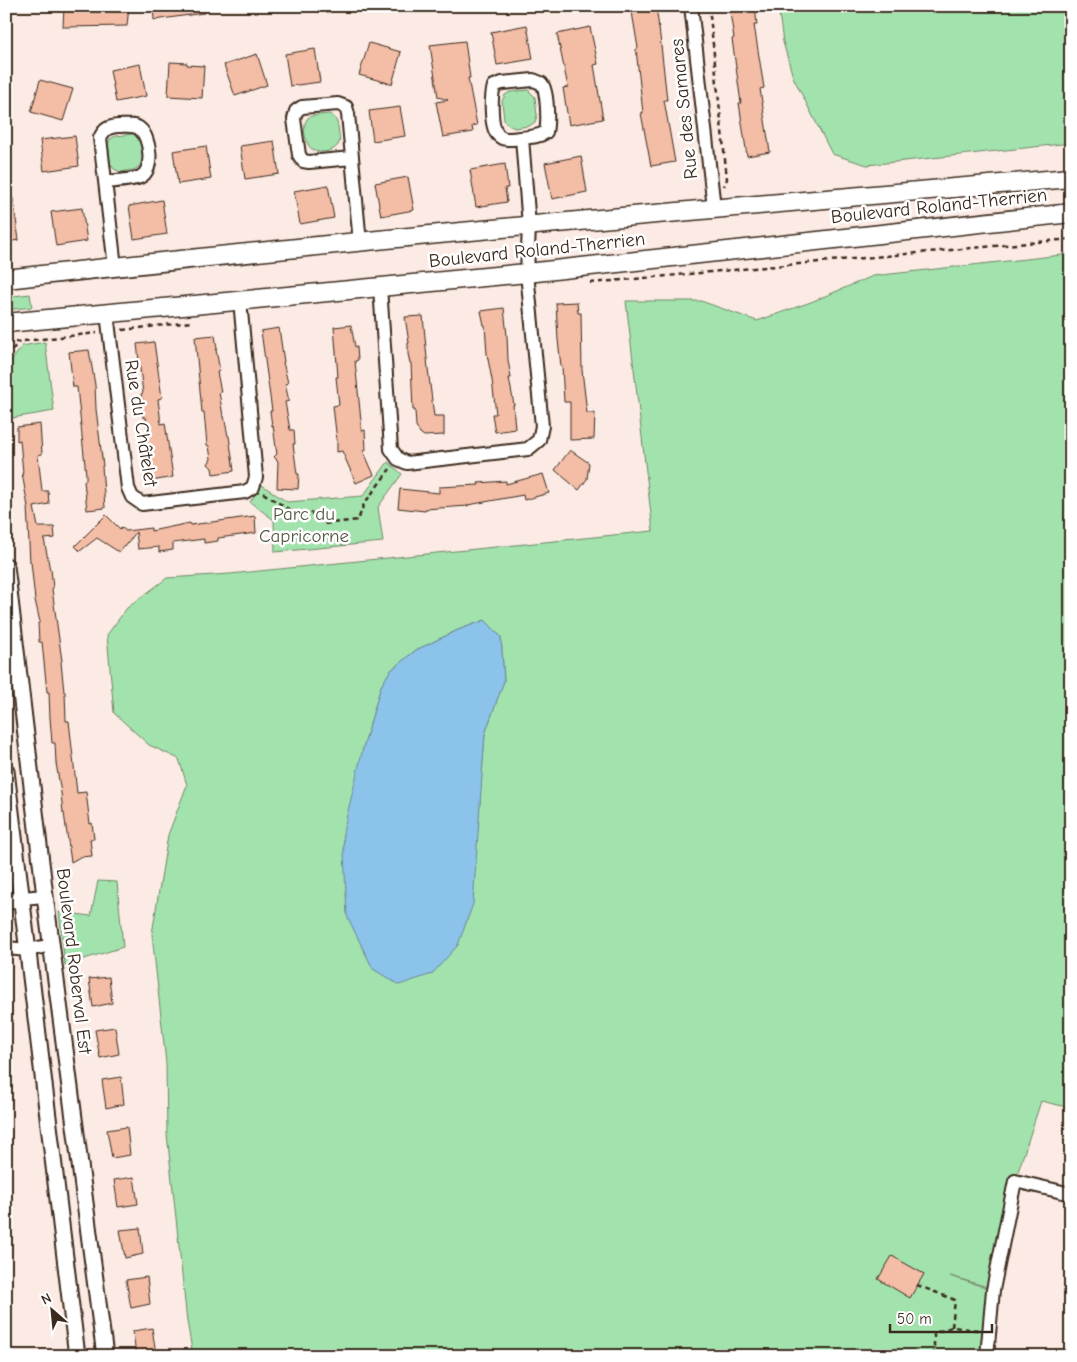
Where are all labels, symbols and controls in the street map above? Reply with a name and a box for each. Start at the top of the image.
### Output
street label: Rue des Samares [666,38,702,180]
street label: Boulevard Roland-Therrien [830,184,1048,228]
street label: Boulevard Roland-Therrien [428,228,646,272]
street label: Rue du Châtelet [120,358,162,489]
park label: Parc du Capricorne [259,503,349,547]
street label: Boulevard Roberval Est [52,867,96,1056]
north arrow [28,1284,78,1334]
text: N [38,1289,54,1309]
scale bar [890,1302,992,1334]
text: 50 m [897,1310,932,1328]

